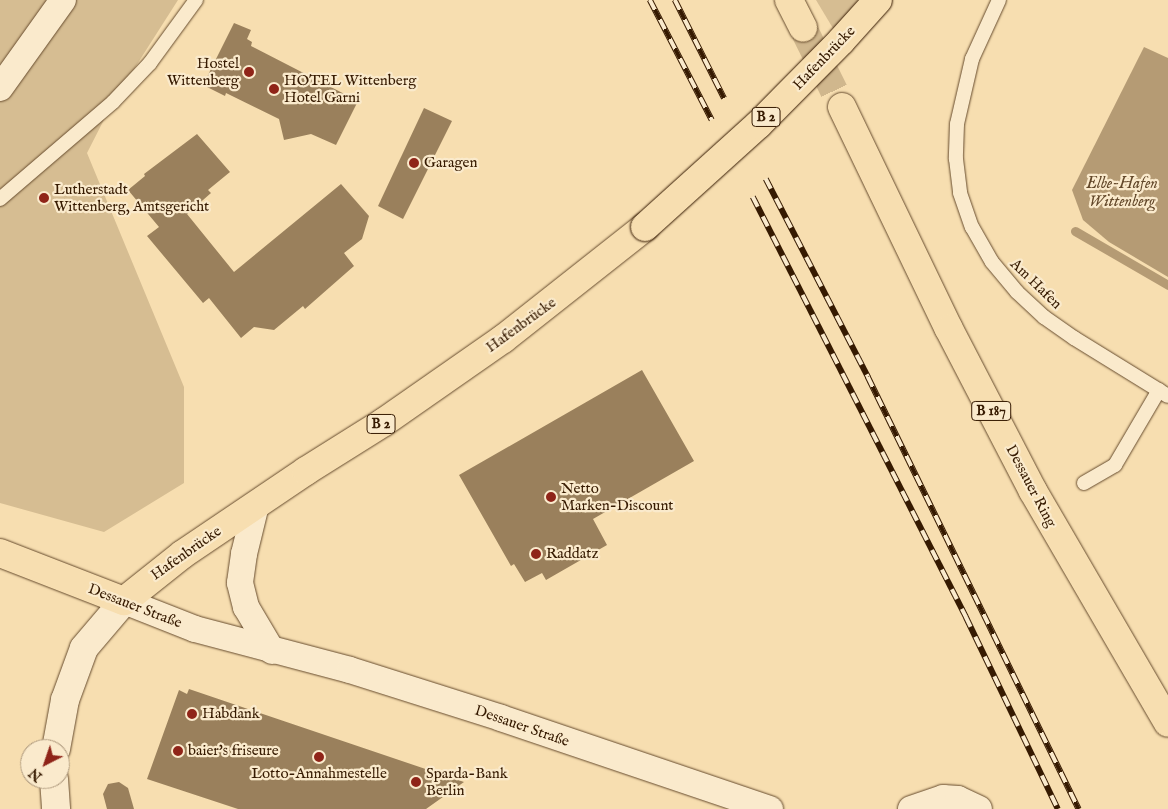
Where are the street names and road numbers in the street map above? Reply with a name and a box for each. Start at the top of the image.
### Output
street label: Hafenbrücke [789,22,859,94]
road number: B 2 [751,105,781,128]
street label: Am Hafen [1007,255,1065,313]
street label: Hafenbrücke [483,294,559,356]
road number: B 187 [971,400,1011,422]
road number: B 2 [366,412,396,436]
street label: Dessauer Ring [1002,442,1060,530]
street label: Hafenbrücke [147,522,225,584]
street label: Dessauer Straße [86,580,184,632]
street label: Dessauer Straße [472,701,572,751]

